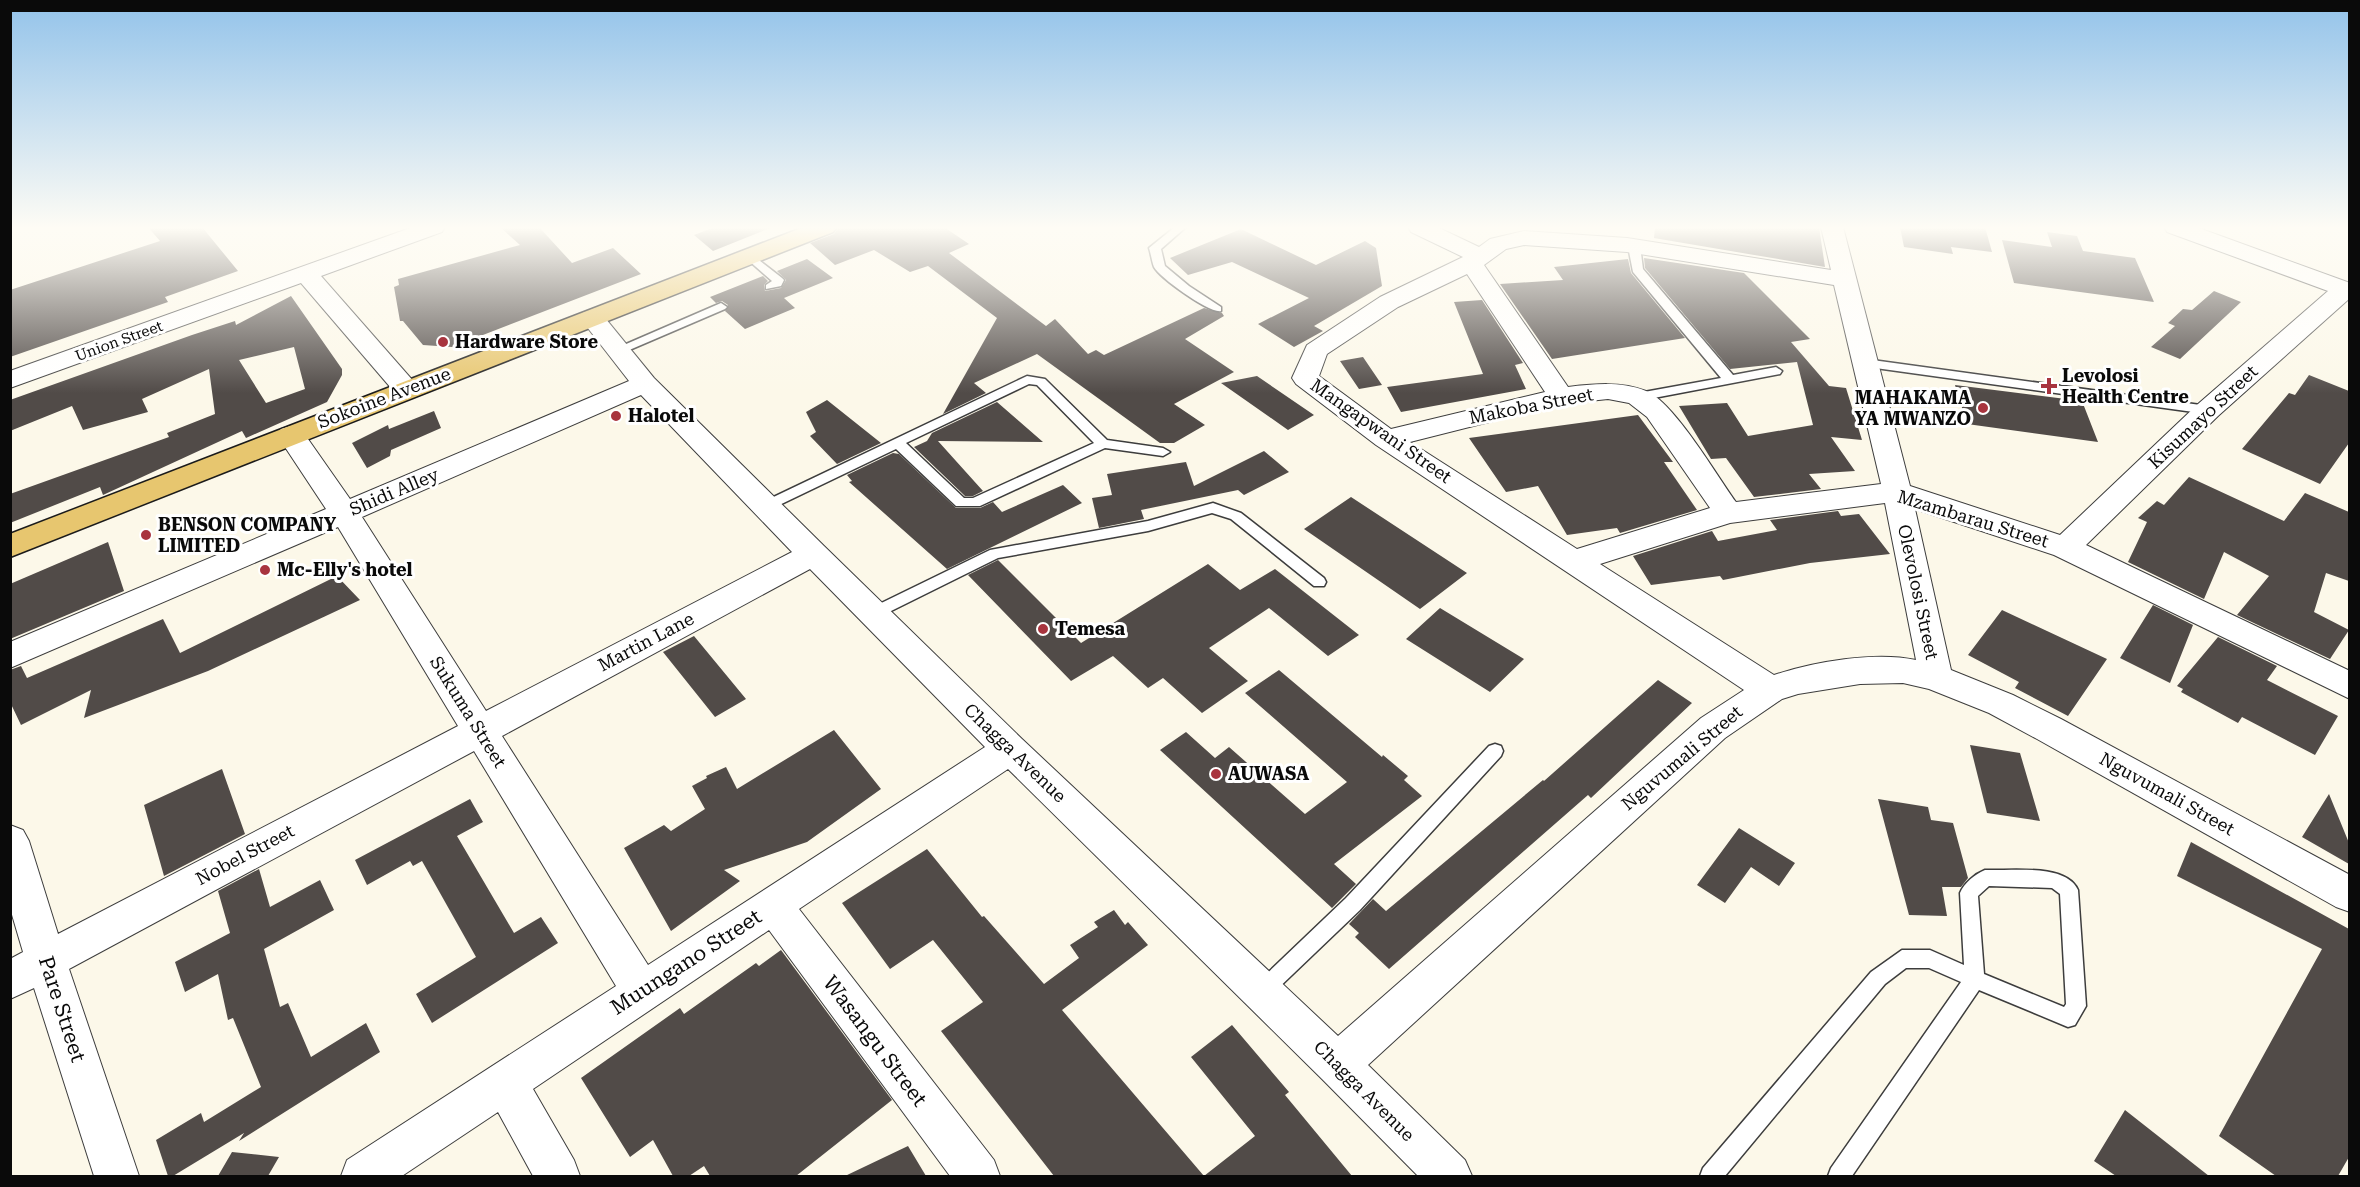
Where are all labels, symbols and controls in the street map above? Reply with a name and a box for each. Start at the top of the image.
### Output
street label: Union Street [73,317,166,365]
place label: Hardware Store [455,331,599,352]
marker: Hardware Store [436,335,450,349]
street label: Kisumayo Street [2144,360,2262,473]
street label: Sokoine Avenue [314,362,453,433]
place label: Levolosi Health Centre [2062,365,2189,407]
street label: Mangapwani Street [1307,374,1456,487]
marker: Levolosi Health Centre [2040,377,2058,395]
street label: Makoba Street [1467,383,1595,428]
place label: MAHAKAMA YA MWANZO [1855,387,1971,429]
marker: MAHAKAMA YA MWANZO [1976,401,1990,415]
place label: Halotel [628,405,695,426]
marker: Halotel [609,409,623,423]
street label: Shidi Alley [346,463,442,520]
street label: Mzambarau Street [1895,486,2052,552]
place label: BENSON COMPANY LIMITED [158,514,337,556]
street label: Olevolosi Street [1894,522,1943,662]
marker: BENSON COMPANY LIMITED [139,528,153,542]
place label: Mc-Elly's hotel [277,559,412,580]
marker: Mc-Elly's hotel [258,563,272,577]
street label: Martin Lane [594,607,697,676]
place label: Temesa [1055,618,1126,639]
marker: Temesa [1036,622,1050,636]
street label: Sukuma Street [426,652,511,772]
street label: Chagga Avenue [960,699,1071,807]
street label: Nguvumali Street [1617,701,1747,814]
street label: Nguvumali Street [2096,748,2239,840]
place label: AUWASA [1228,763,1309,784]
marker: AUWASA [1209,767,1223,781]
street label: Nobel Street [192,820,298,889]
street label: Muungano Street [606,904,766,1020]
street label: Pare Street [34,953,90,1065]
street label: Wasangu Street [818,971,932,1111]
street label: Chagga Avenue [1310,1036,1419,1145]

